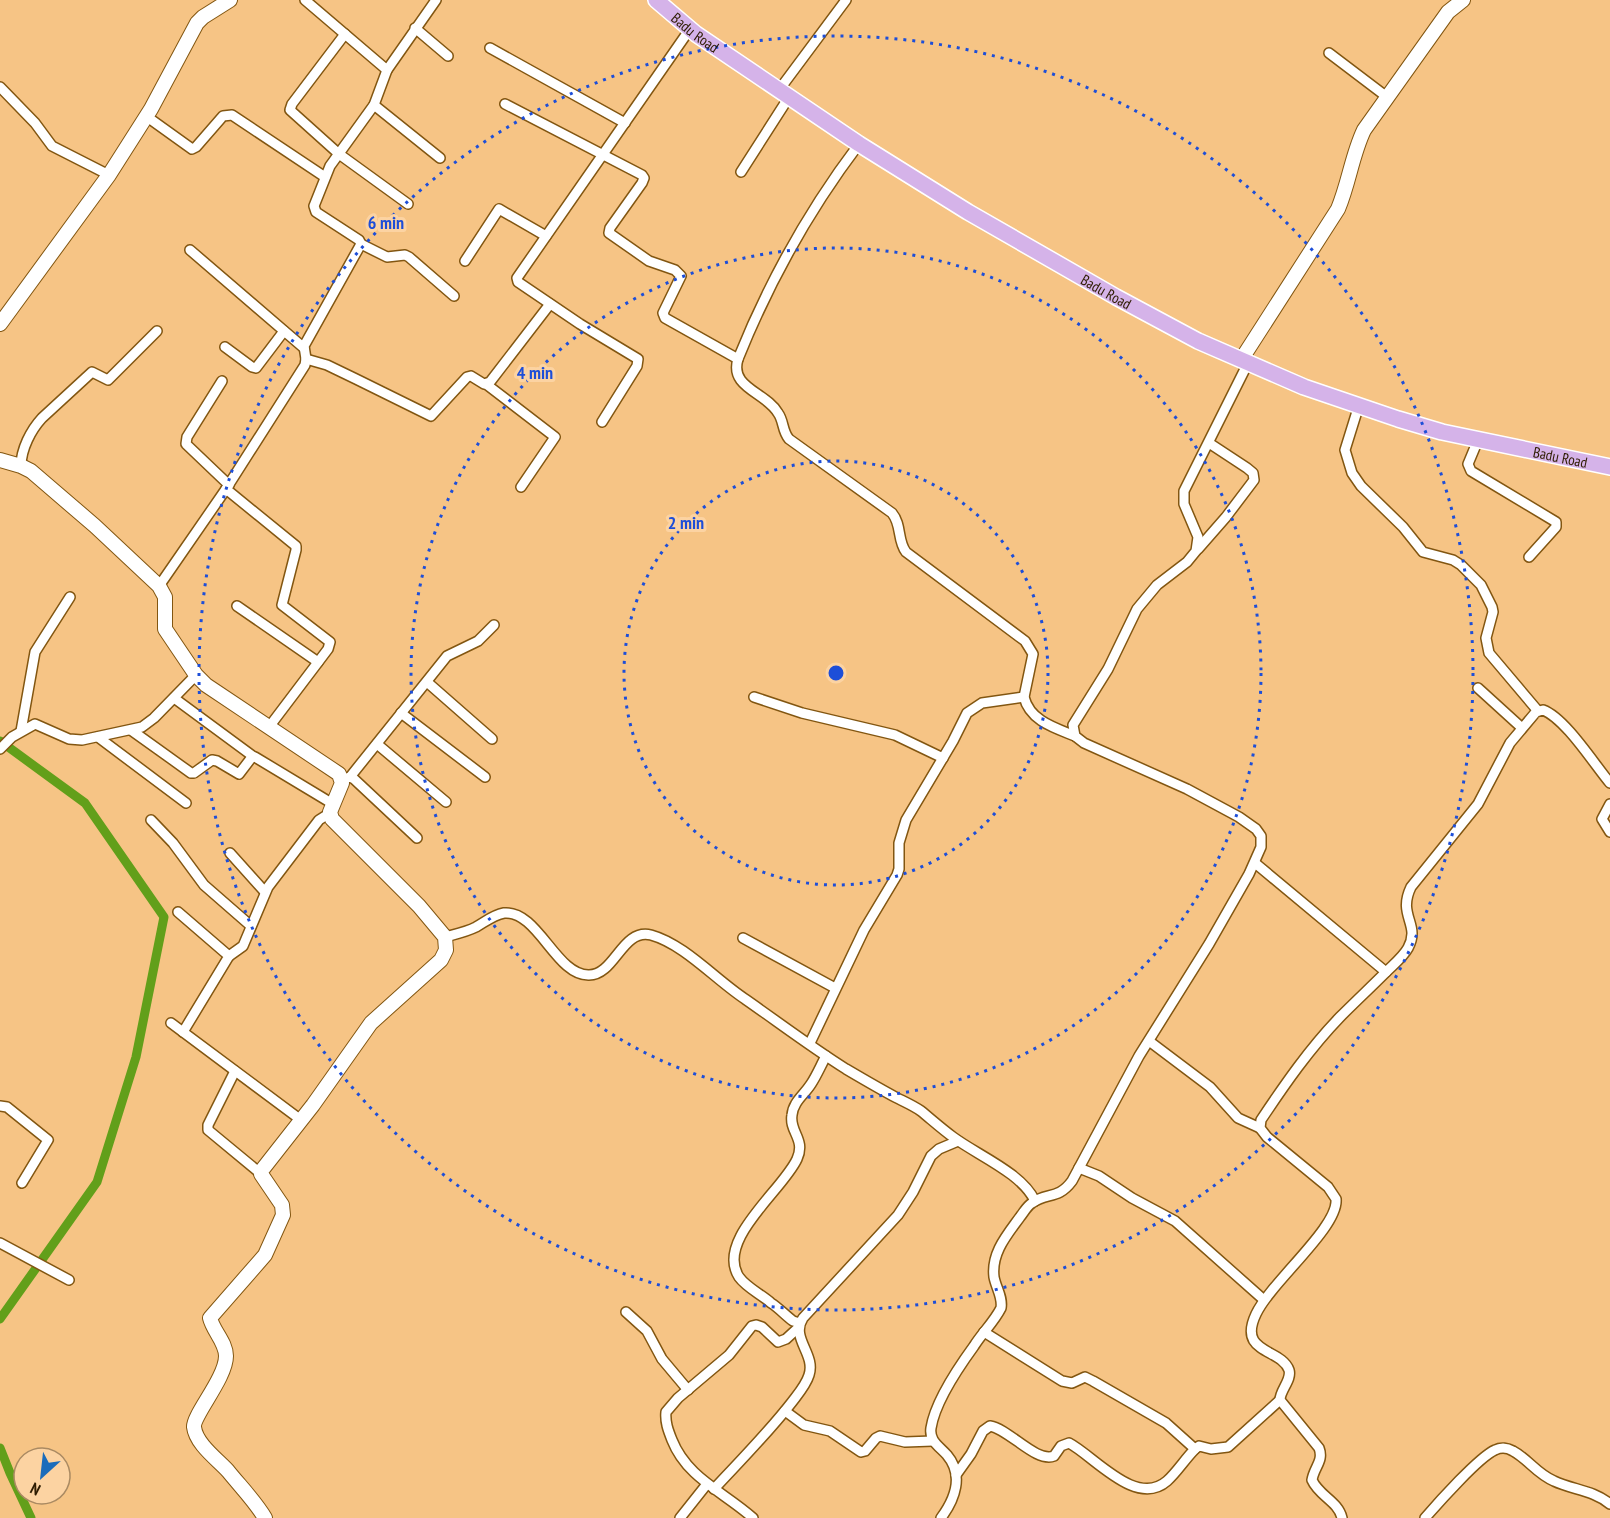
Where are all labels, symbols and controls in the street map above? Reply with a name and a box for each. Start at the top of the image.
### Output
street label: Badu Road [668,8,723,56]
text: 6 min [368,211,404,234]
street label: Badu Road [1078,269,1135,313]
text: 4 min [517,361,553,384]
street label: Badu Road [1532,442,1589,472]
text: 2 min [668,511,704,534]
centre of rings [826,663,846,683]
north arrow [12,1446,72,1506]
text: N [27,1478,44,1500]

